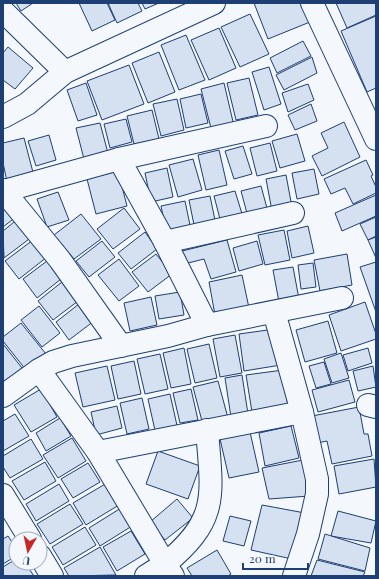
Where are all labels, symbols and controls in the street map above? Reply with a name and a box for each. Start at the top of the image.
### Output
north arrow [8,531,48,571]
scale bar [243,545,308,571]
text: 20 m [249,550,276,566]
text: U [21,553,31,569]

